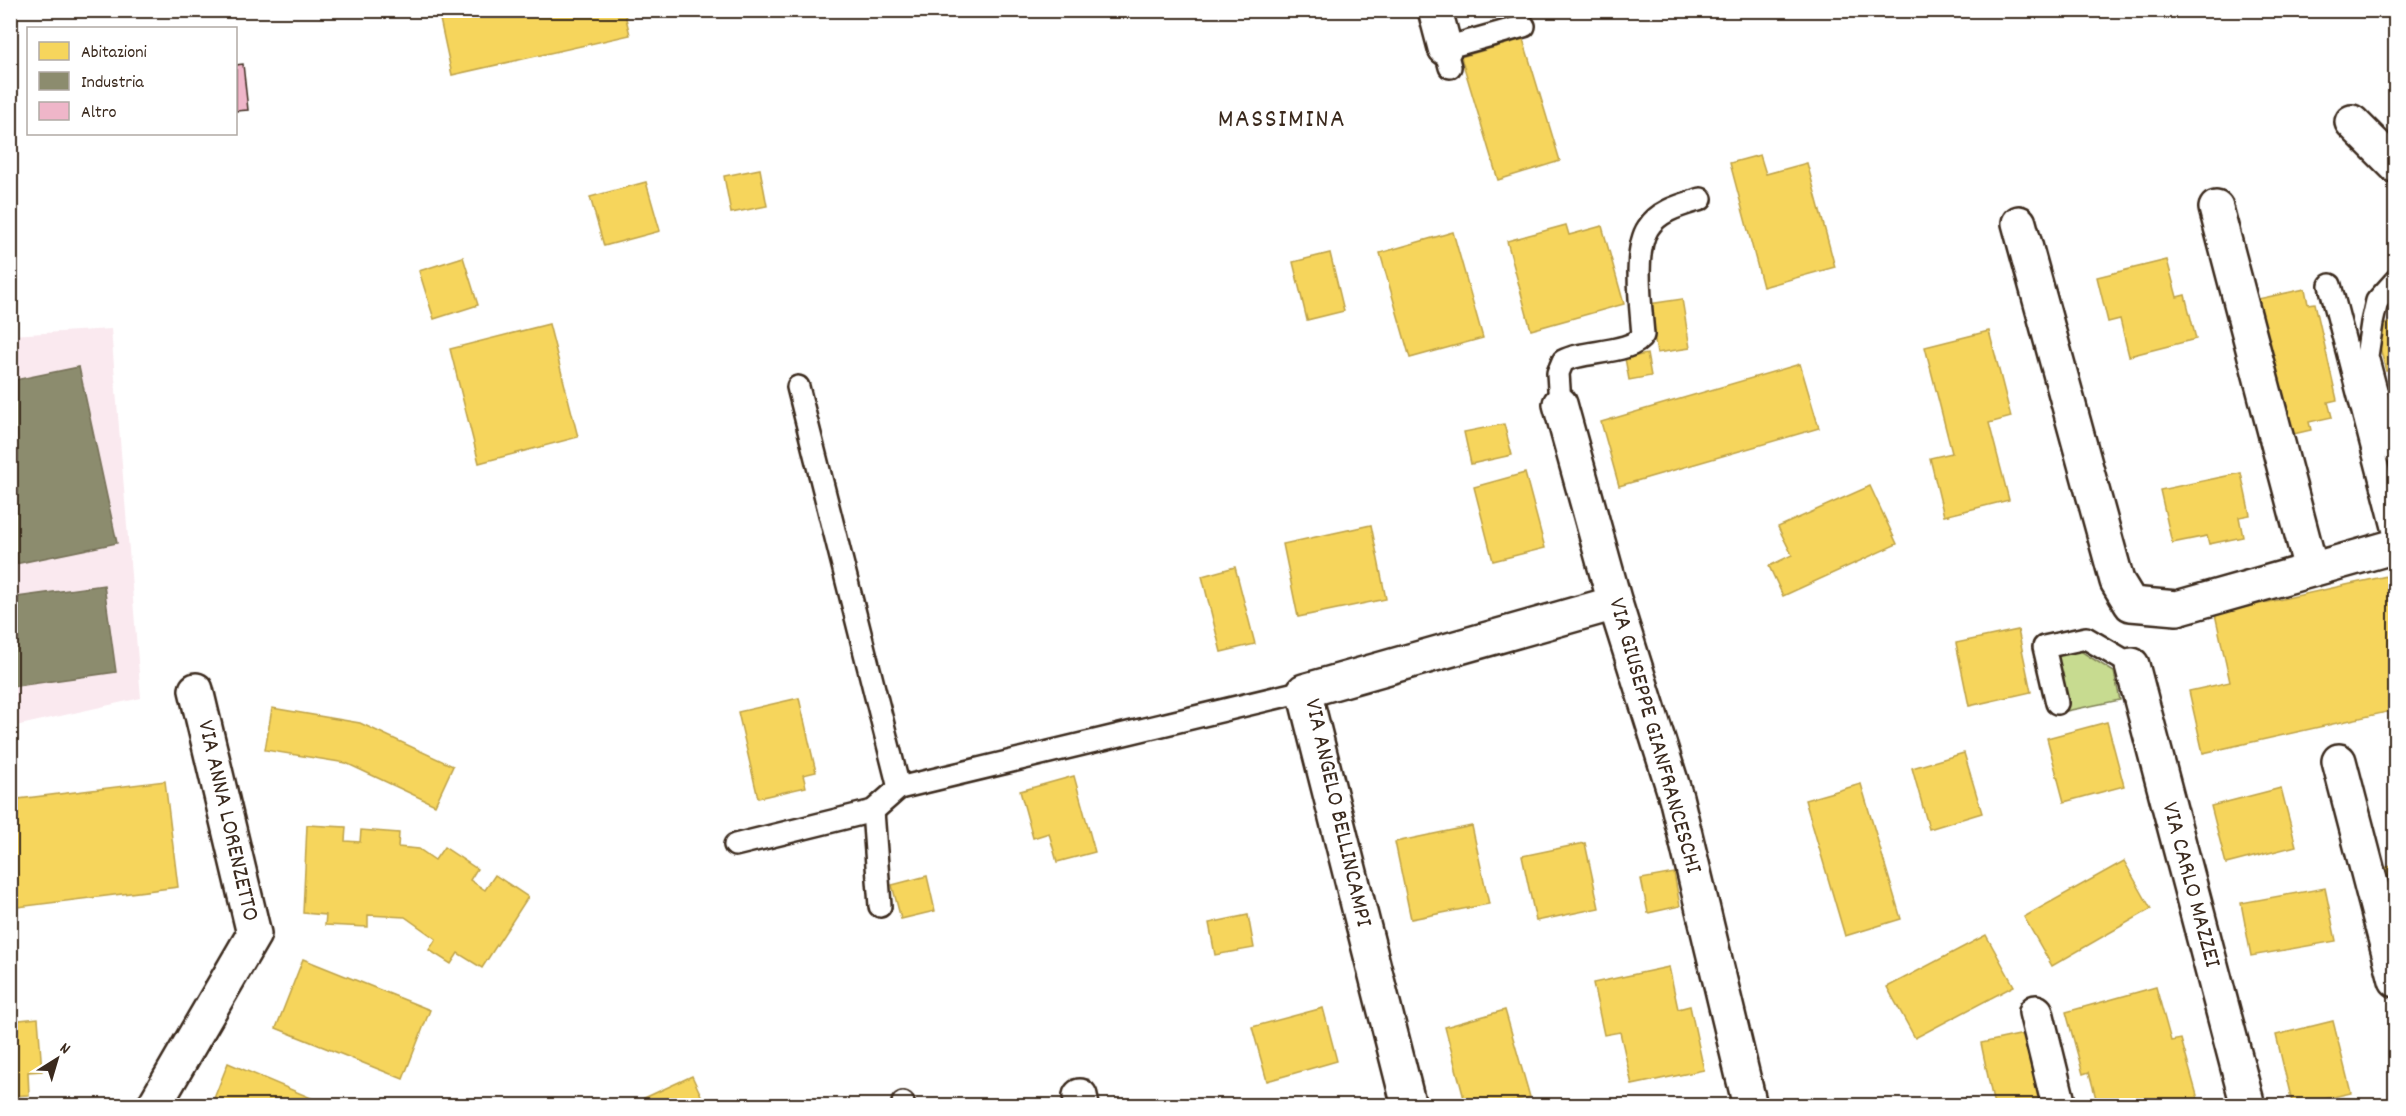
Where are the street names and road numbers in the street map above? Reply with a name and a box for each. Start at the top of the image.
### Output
street label: VIA GIUSEPPE GIANFRANCESCHI [1598,594,1710,878]
street label: VIA ANGELO BELLINCAMPI [1294,696,1380,931]
street label: VIA ANNA LORENZETTO [187,717,267,925]
street label: VIA CARLO MAZZEI [2152,798,2229,972]

